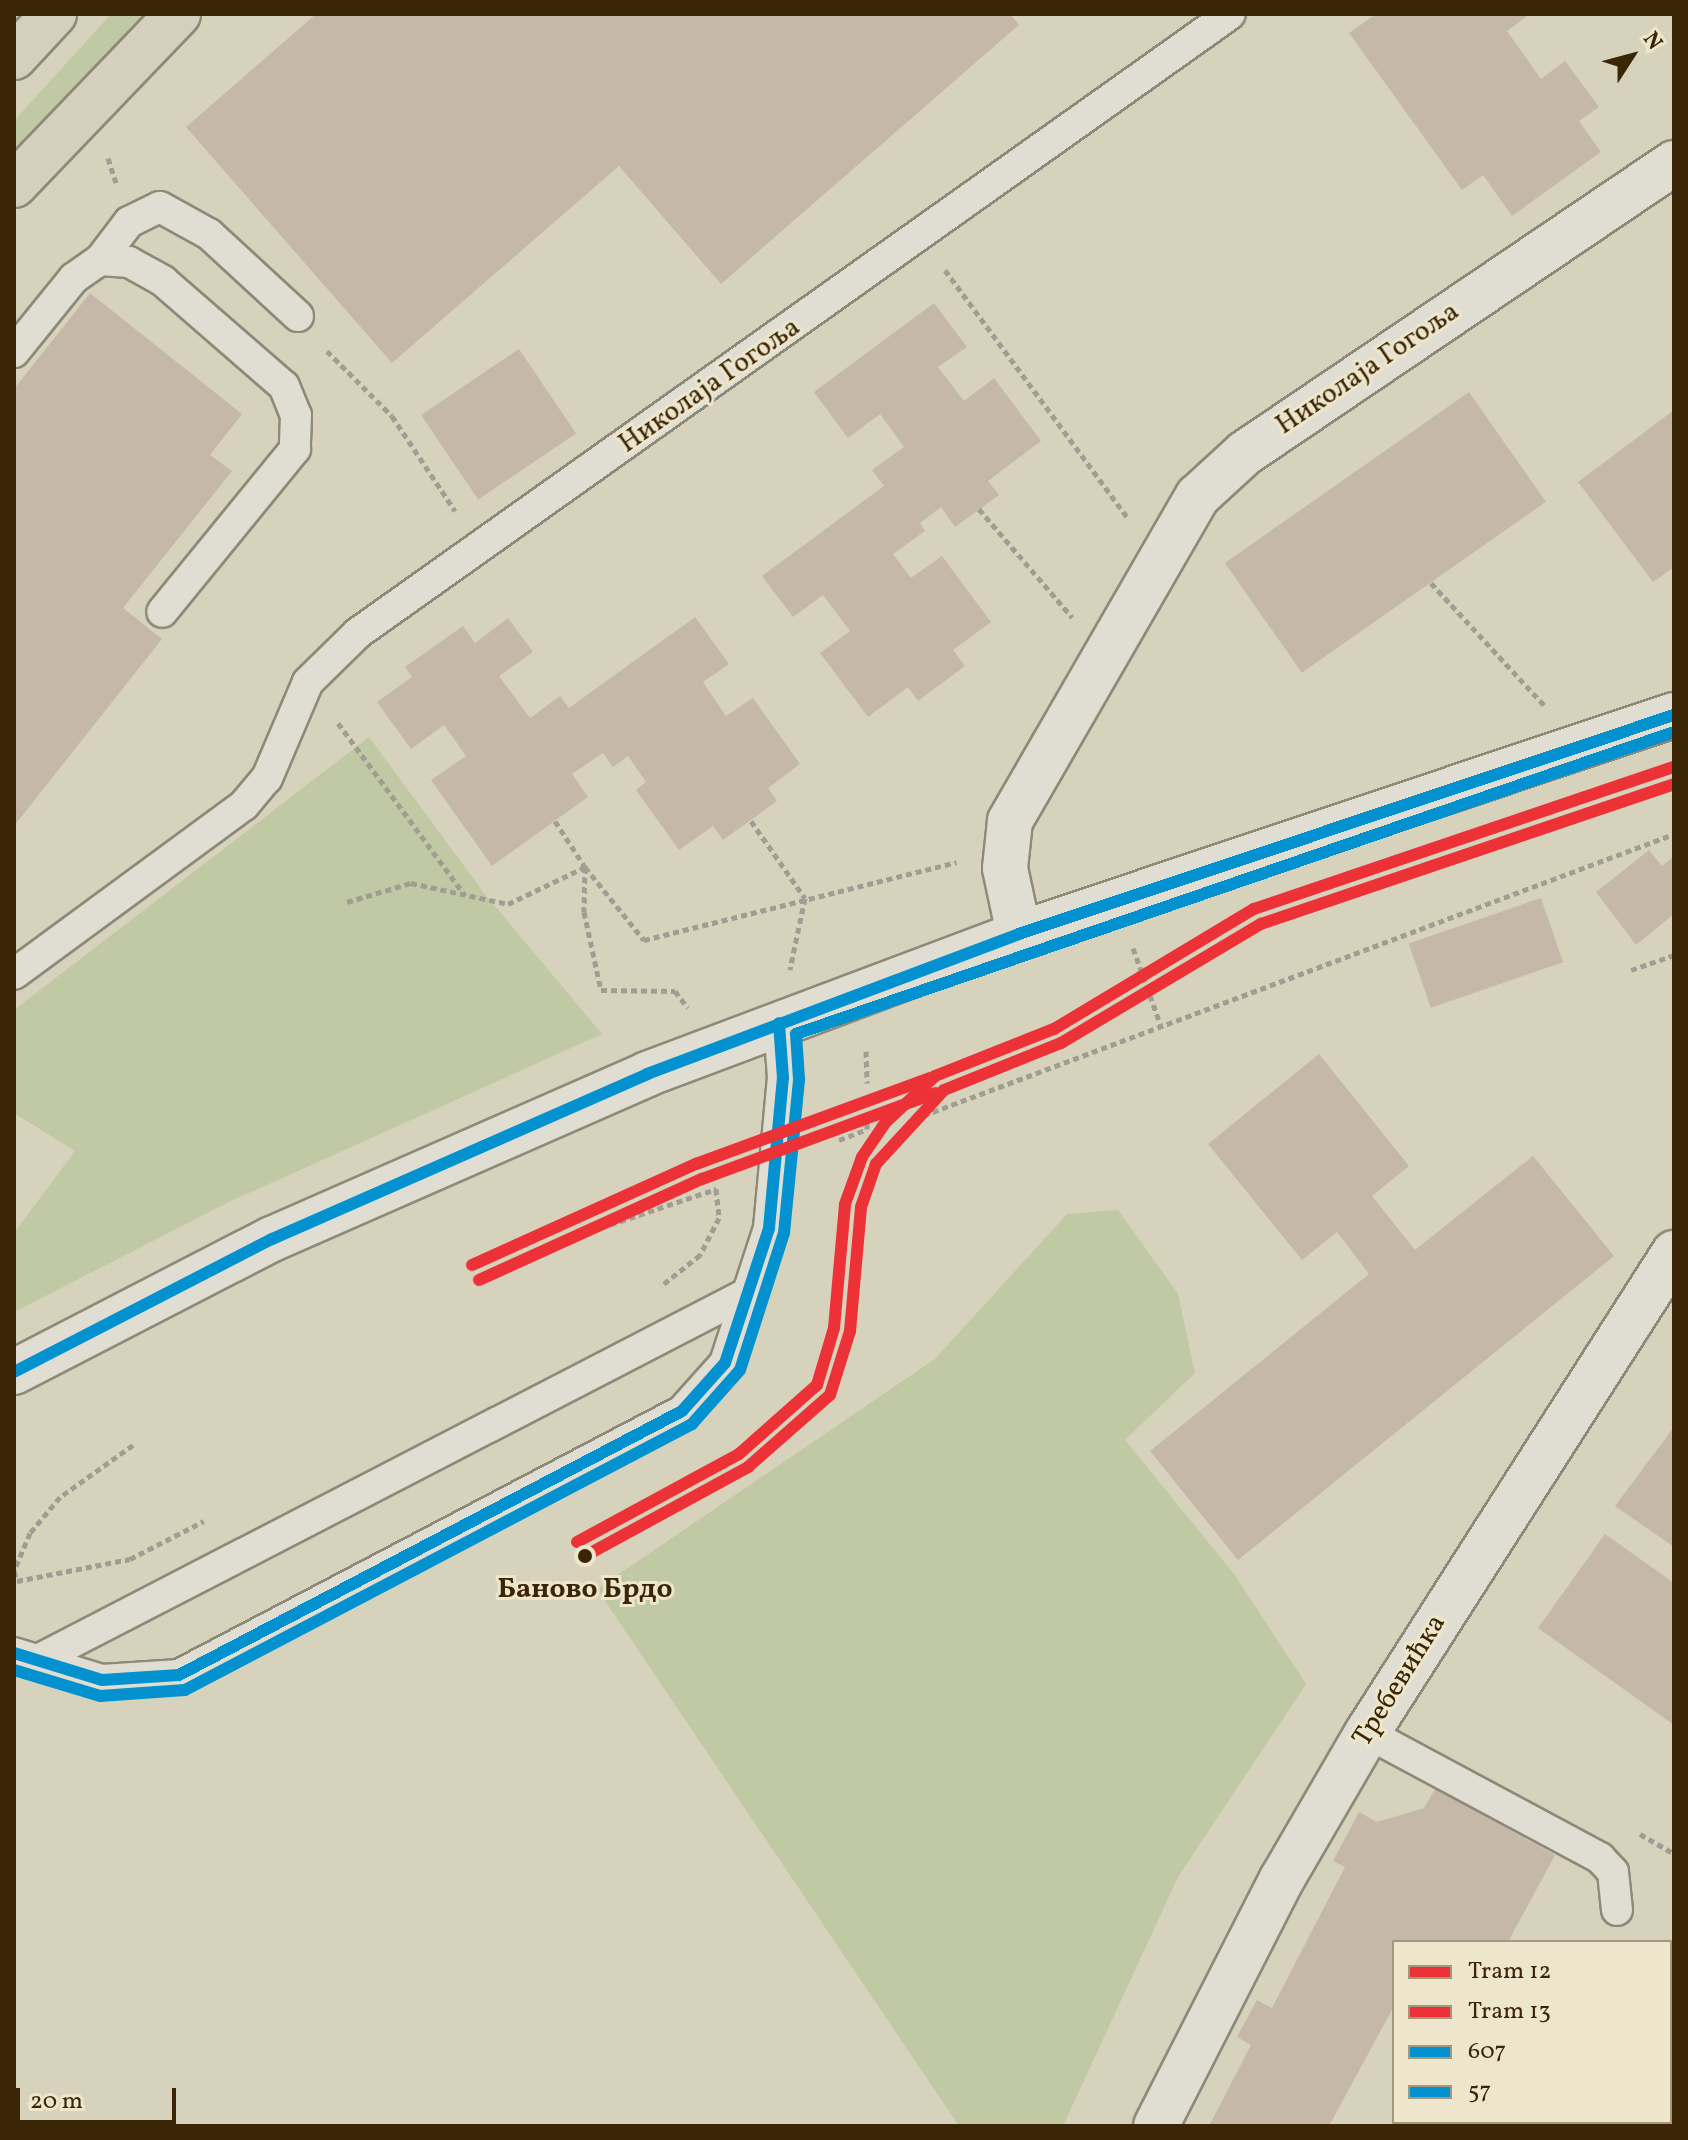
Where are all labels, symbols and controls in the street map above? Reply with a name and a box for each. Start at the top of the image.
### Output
north arrow [1592,16,1672,96]
text: N [1635,26,1669,57]
street label: Николаја Гогоља [1270,295,1466,443]
street label: Николаја Гогоља [613,311,807,461]
marker: Баново Брдо [571,1542,599,1570]
place label: Баново Брдо [497,1573,673,1607]
street label: Требевићка [1346,1609,1454,1753]
legend [1392,1940,1672,2124]
text: Tram 12 [1468,1955,1551,1989]
text: Tram 13 [1468,1995,1551,2029]
text: 607 [1468,2035,1506,2069]
scale bar [20,2072,180,2122]
text: 57 [1468,2075,1491,2109]
text: 20 m [30,2085,83,2119]

